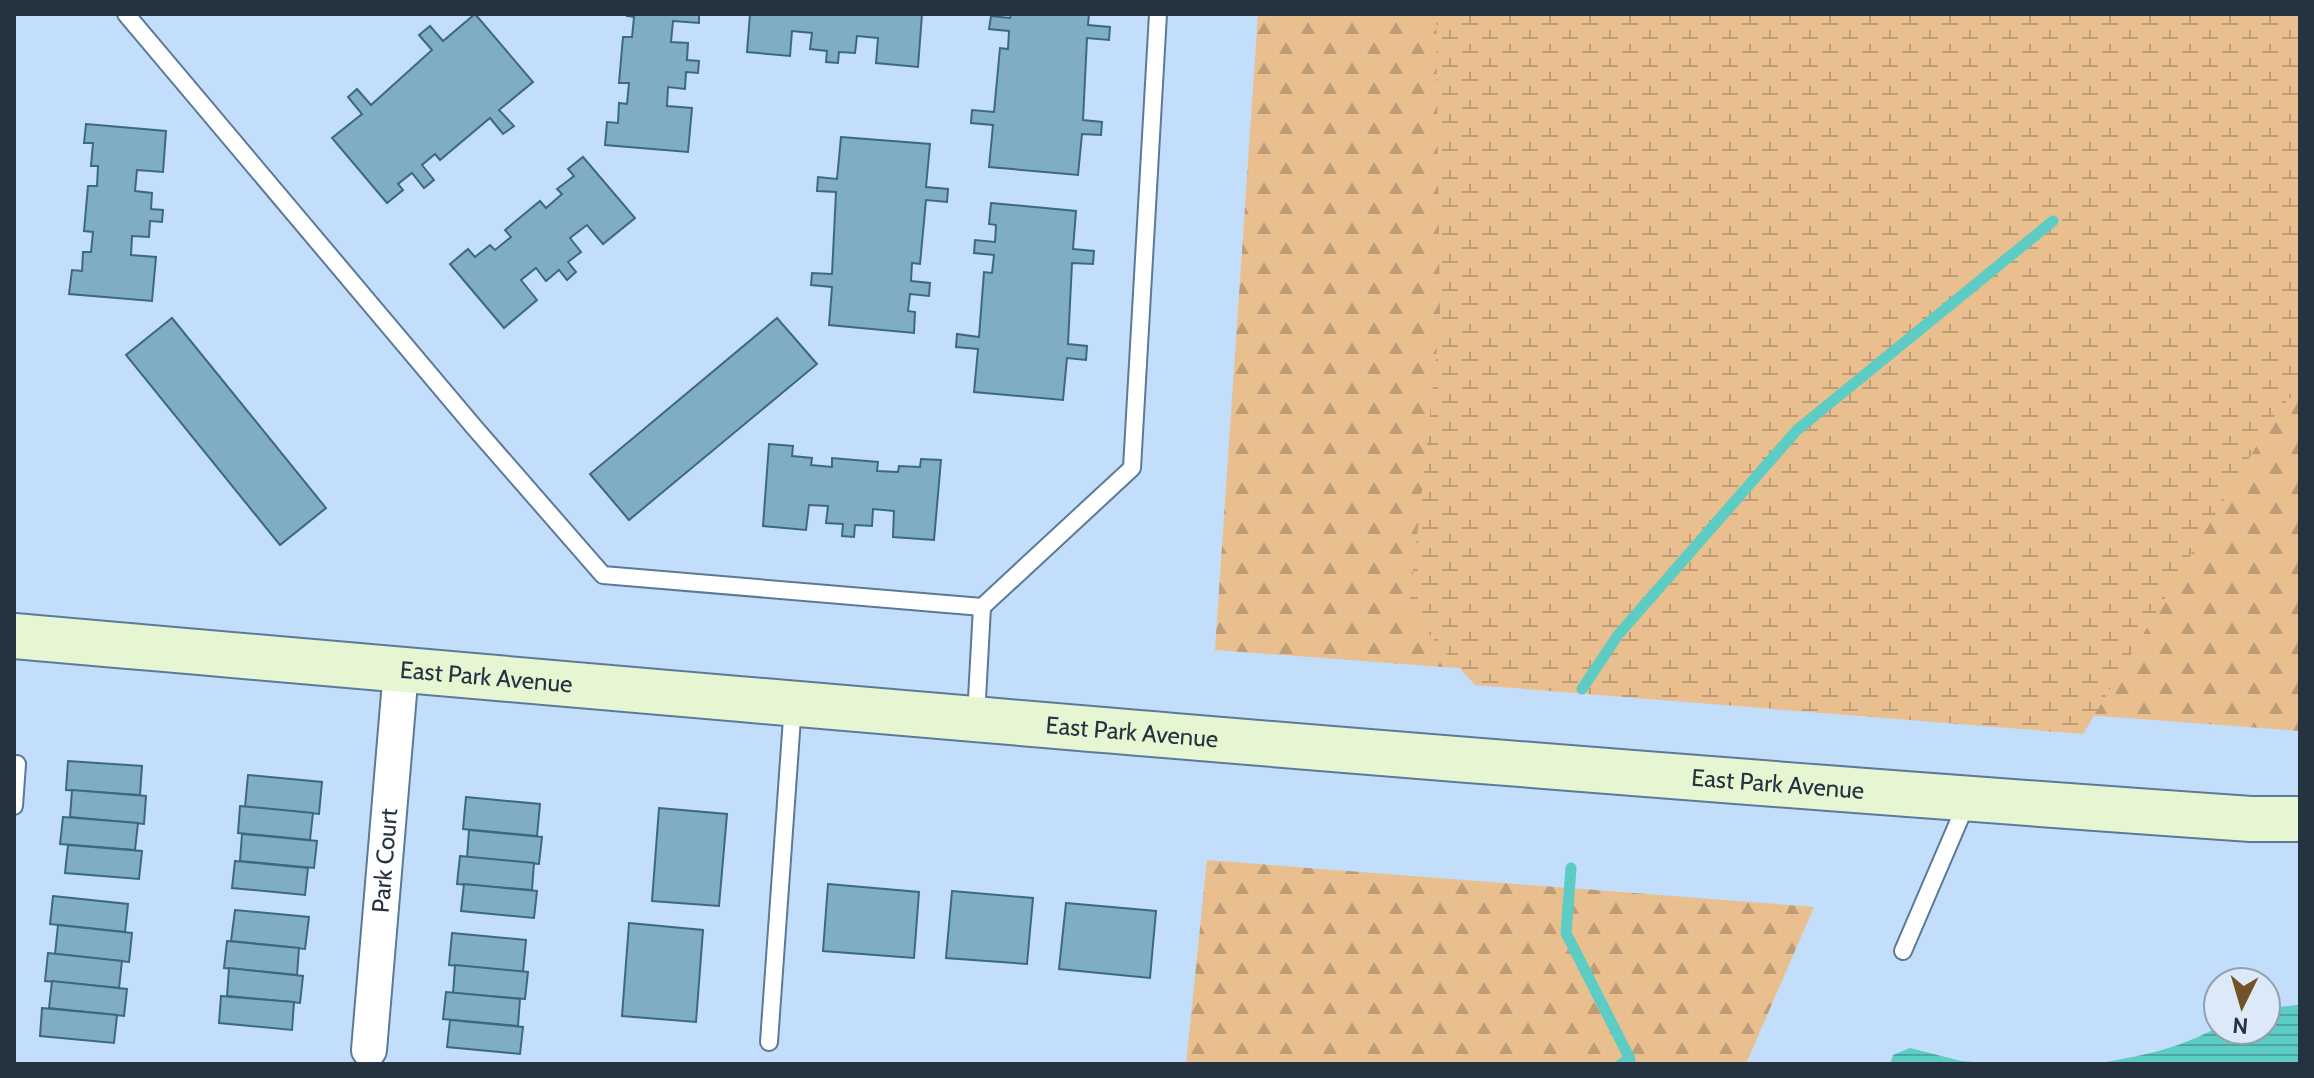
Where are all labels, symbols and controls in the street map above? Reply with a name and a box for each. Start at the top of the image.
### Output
street label: East Park Avenue [399,655,574,699]
street label: East Park Avenue [1044,710,1219,753]
street label: East Park Avenue [1690,763,1865,805]
street label: Park Court [366,807,403,914]
north arrow [2202,966,2282,1046]
text: N [2231,1011,2249,1040]

